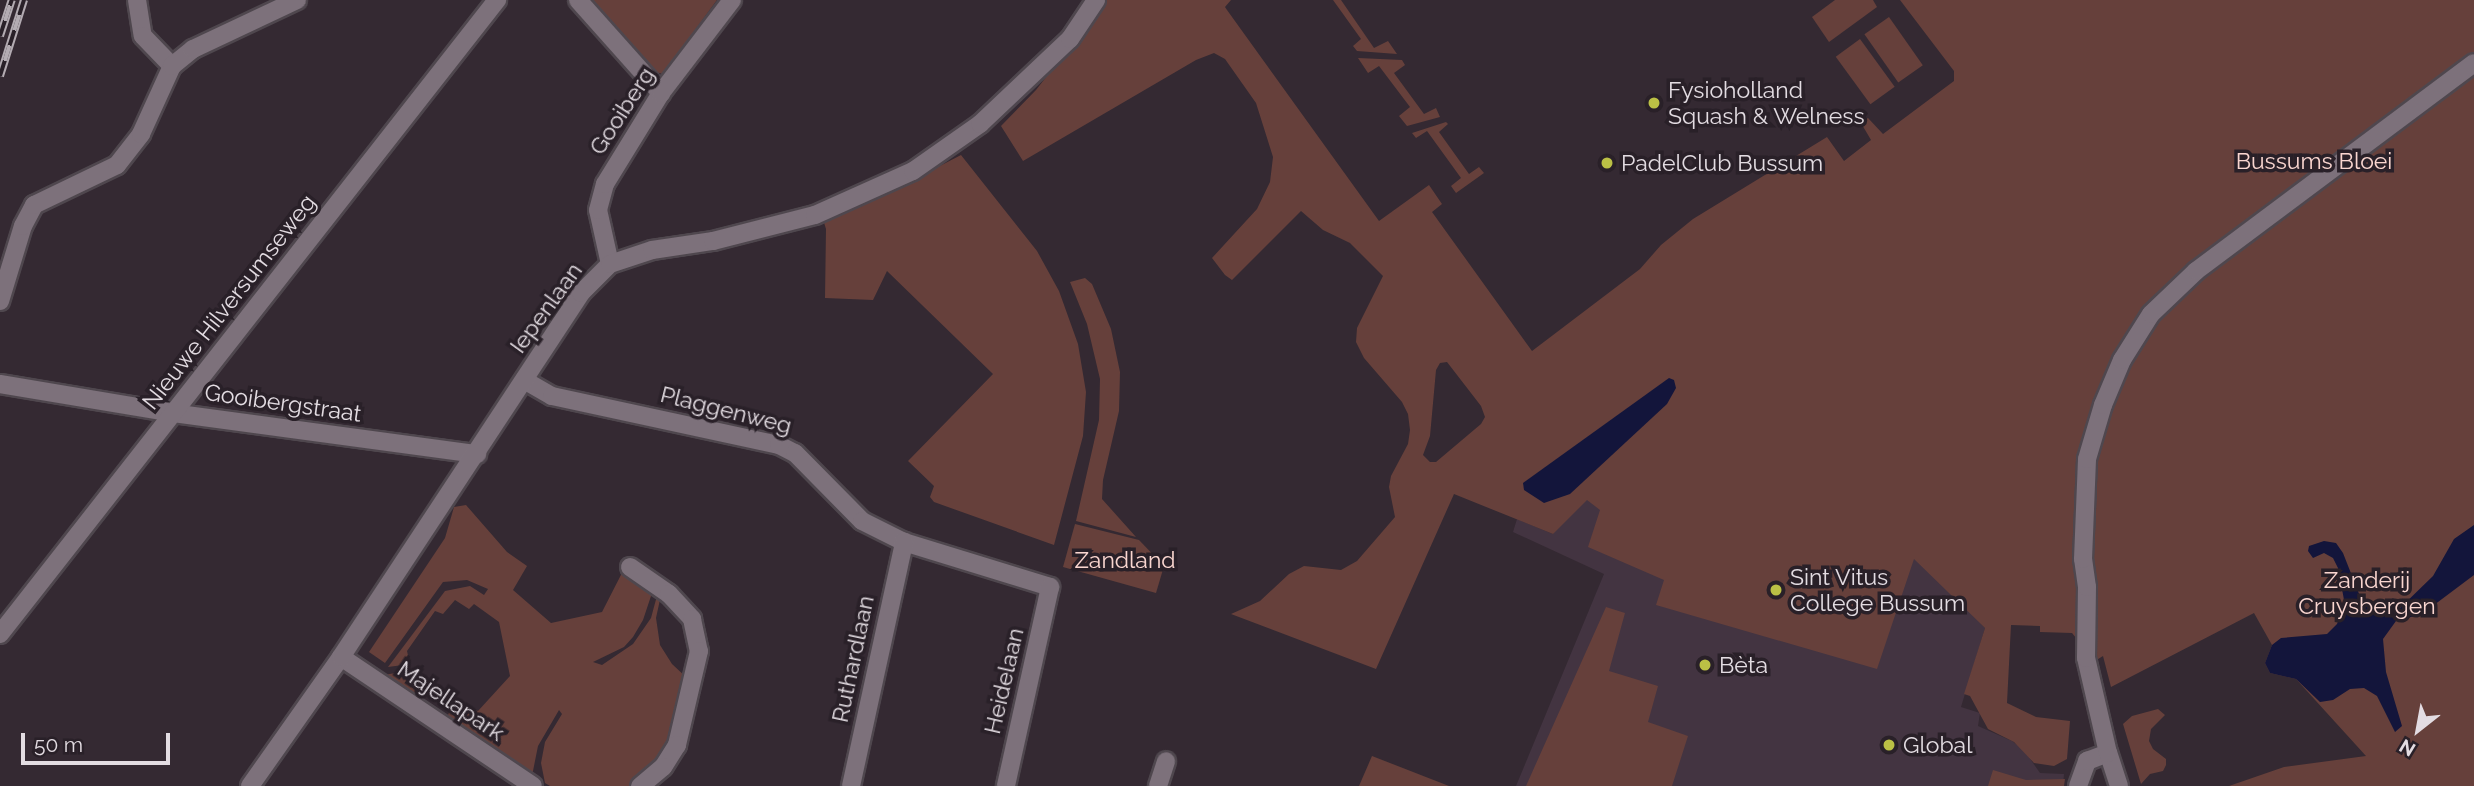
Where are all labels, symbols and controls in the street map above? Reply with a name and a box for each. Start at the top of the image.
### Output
street label: Gooiberg [584,62,660,160]
place label: Fysioholland Squash & Welness [1668,76,1865,130]
marker: Fysioholland Squash & Welness [1646,95,1662,111]
park label: Bussums Bloei [2236,147,2392,175]
place label: PadelClub Bussum [1621,149,1823,177]
marker: PadelClub Bussum [1599,155,1615,171]
street label: Nieuwe Hilversumseweg [137,189,321,415]
street label: Iepenlaan [504,257,588,359]
street label: Gooibergstraat [203,378,363,428]
street label: Plaggenweg [658,380,794,440]
park label: Zandland [1074,546,1176,574]
place label: Sint Vitus College Bussum [1790,563,1965,617]
park label: Zanderij Cruysbergen [2298,566,2436,620]
marker: Sint Vitus College Bussum [1768,582,1784,598]
street label: Ruthardlaan [826,593,880,725]
street label: Heidelaan [978,625,1030,737]
place label: Bèta [1719,651,1768,679]
street label: Majellapark [392,655,510,747]
marker: Bèta [1697,657,1713,673]
north arrow [2383,695,2453,765]
scale bar [24,720,173,764]
place label: Global [1903,731,1972,759]
text: 50 m [34,732,83,757]
text: N [2395,735,2419,761]
marker: Global [1881,737,1897,753]

